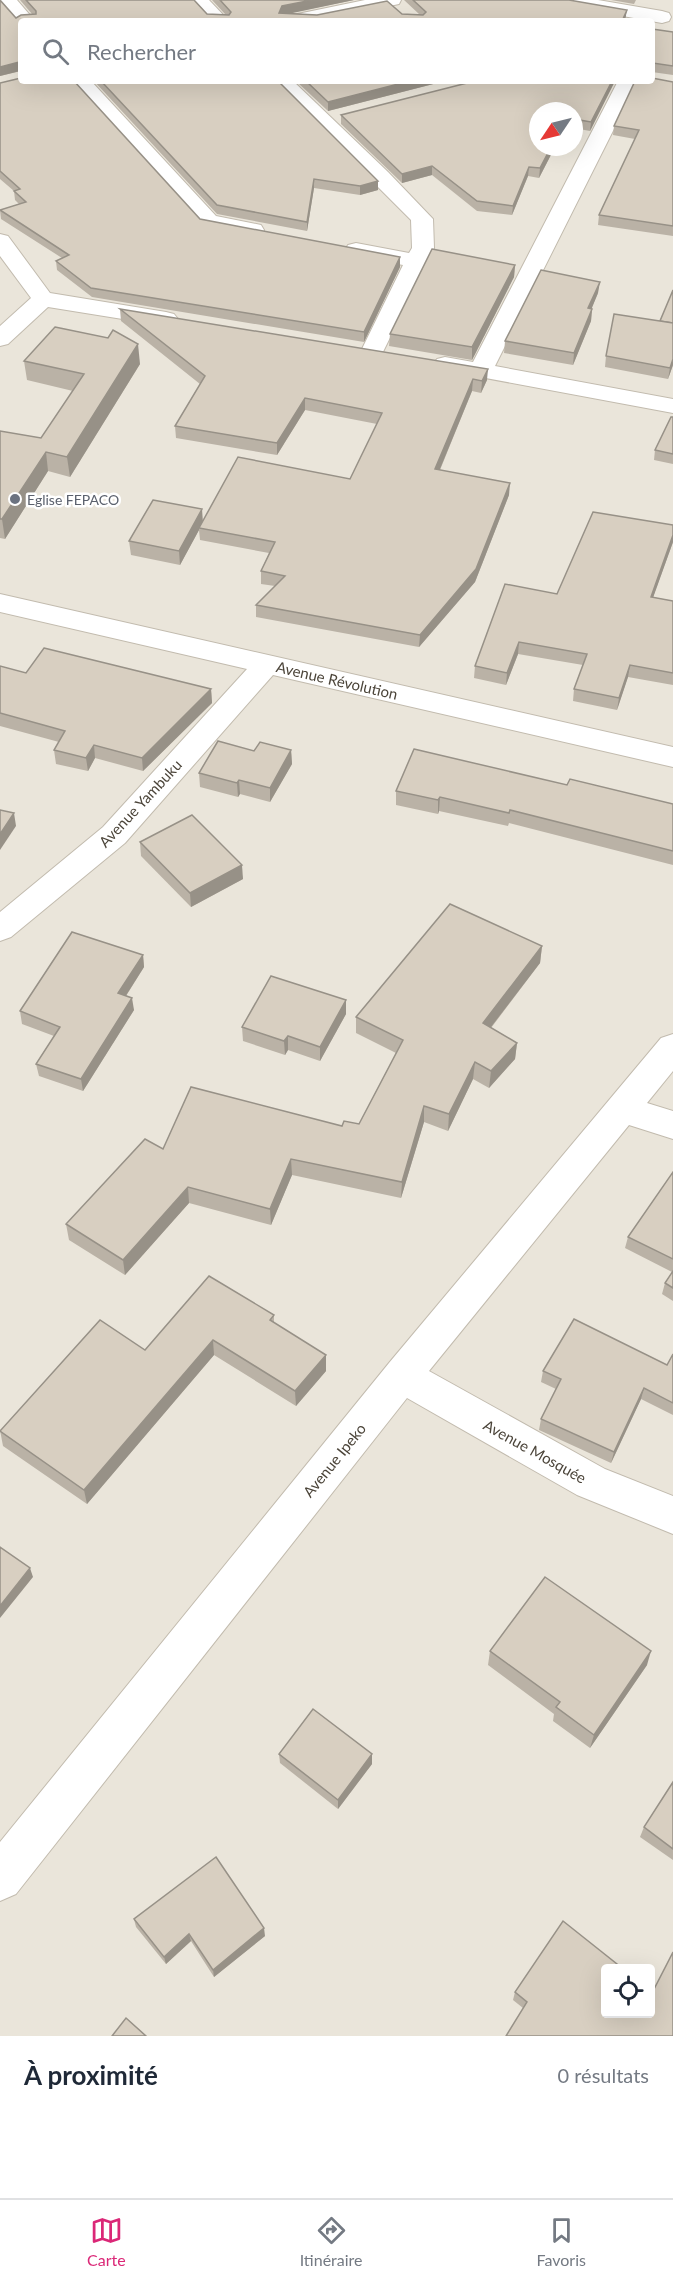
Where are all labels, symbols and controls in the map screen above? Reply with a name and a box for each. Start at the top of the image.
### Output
search box [18,18,655,84]
icon: search [39,35,72,68]
text: Rechercher [87,38,196,65]
north arrow [529,102,583,156]
place label: Eglise FEPACO [27,491,119,508]
marker: Eglise FEPACO [8,492,22,506]
street label: Avenue Révolution [274,657,400,703]
street label: Avenue Yambuku [95,755,185,851]
street label: Avenue Mosquée [480,1415,590,1487]
street label: Avenue Ipeko [299,1420,369,1500]
map controls [601,1964,655,2018]
button: locate [601,1964,655,2018]
text: À proximité [24,2059,158,2091]
text: 0 résultats [558,2063,649,2087]
tab: Carte [87,2214,126,2269]
tab: Itinéraire [300,2214,363,2269]
tab: Favoris [537,2214,586,2269]

